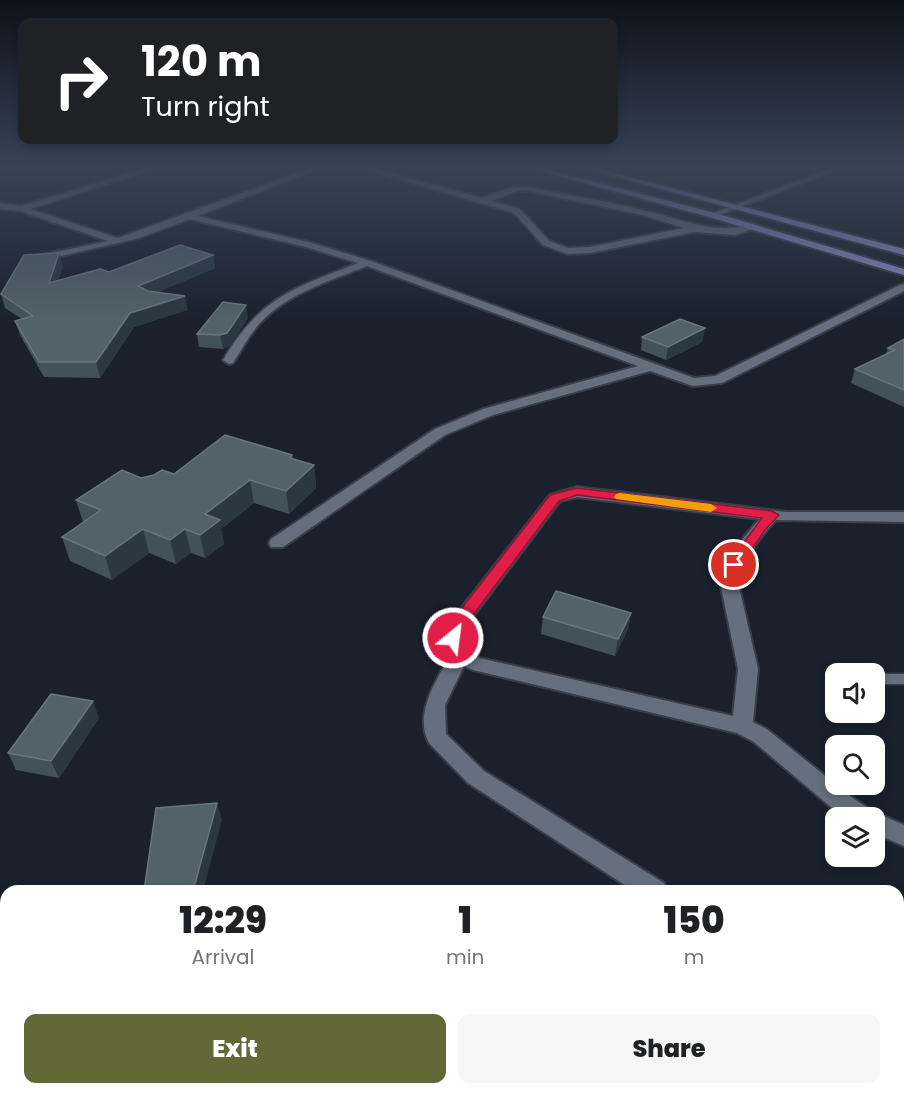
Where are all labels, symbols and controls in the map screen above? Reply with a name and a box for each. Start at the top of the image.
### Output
text: 120 m [141,32,262,91]
icon: right [42,42,120,120]
text: Turn right [141,88,270,125]
pin [708,539,759,590]
icon: arrive [717,548,750,581]
position arrow [421,606,485,670]
map controls [825,663,885,867]
button: sound [825,663,885,723]
button: search [825,735,885,795]
button: layers [825,807,885,867]
text: 12:29 [179,895,267,946]
text: 1 [458,895,472,946]
text: 150 [664,895,725,946]
text: Arrival [192,943,255,971]
text: min [446,943,484,971]
text: m [684,943,704,971]
button: Exit [24,1014,446,1083]
button: Share [458,1014,880,1083]

